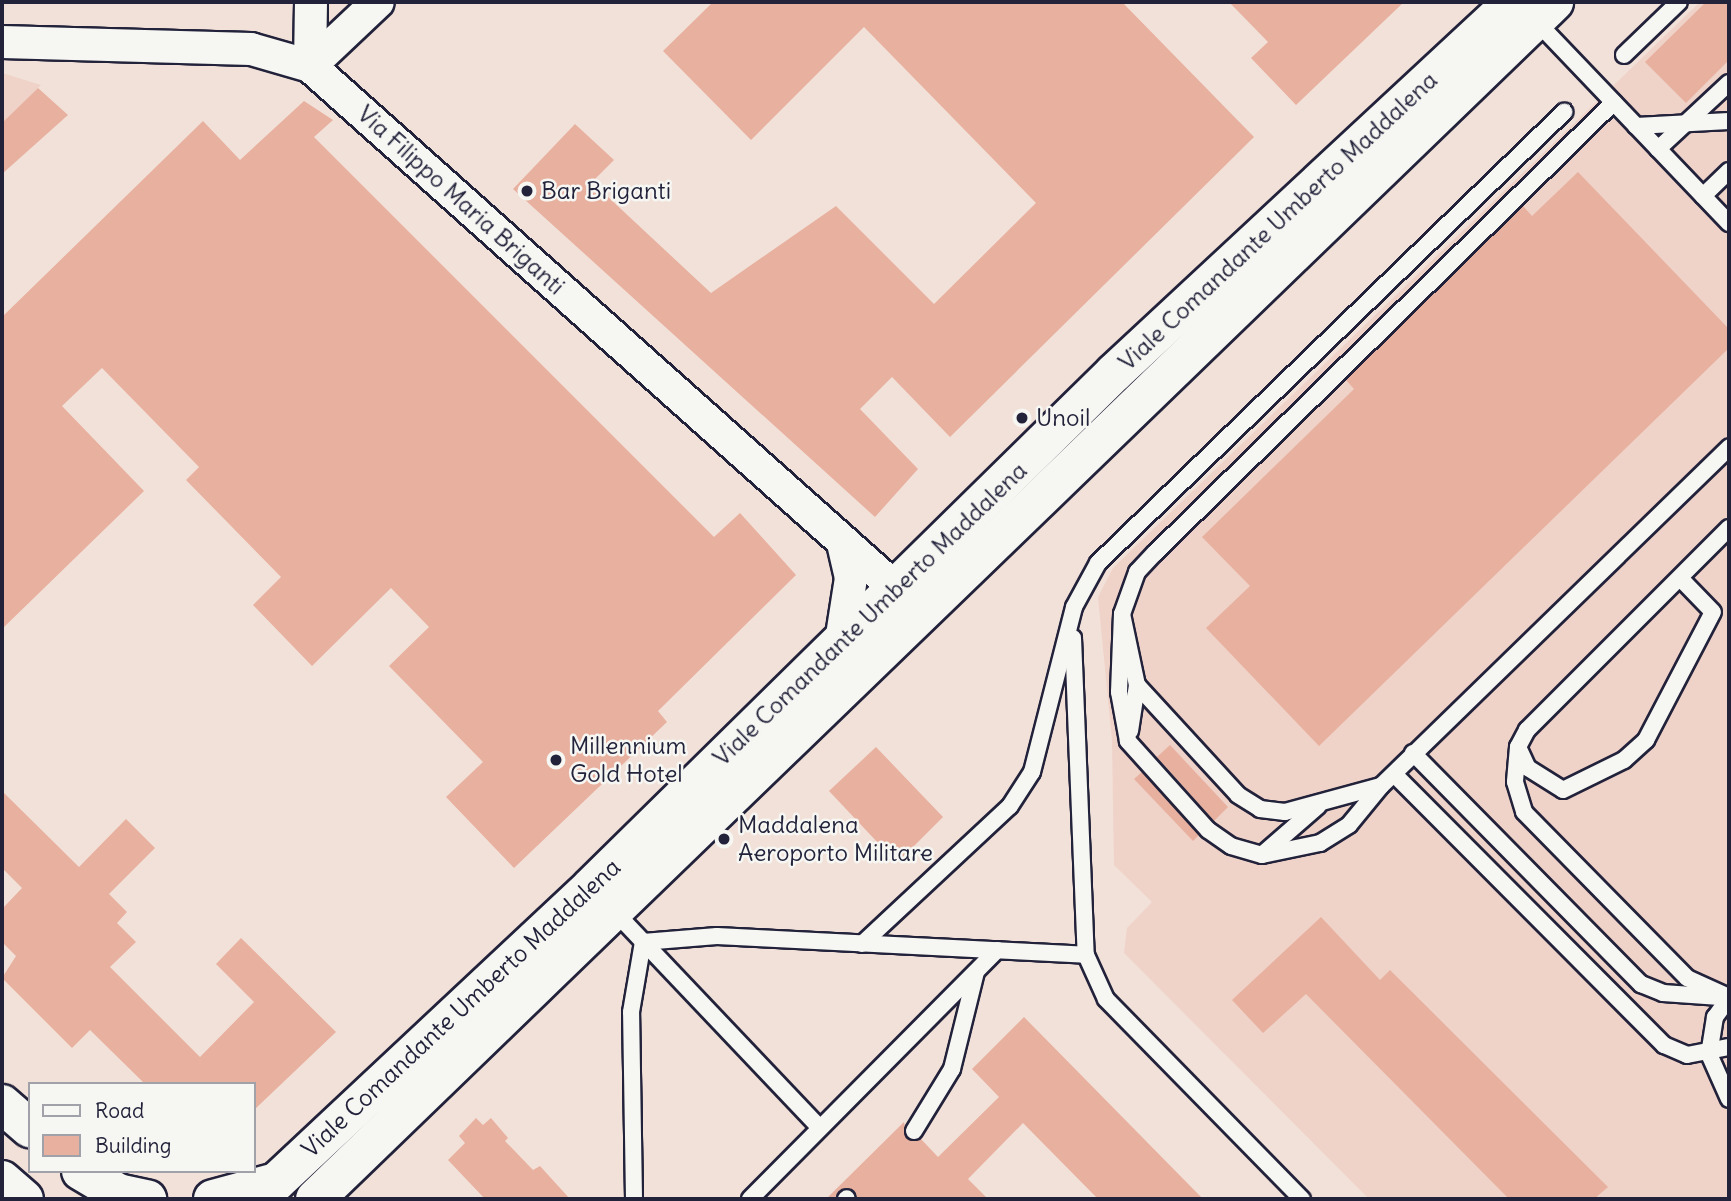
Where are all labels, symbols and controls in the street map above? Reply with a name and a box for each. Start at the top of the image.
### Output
street label: Viale Comandante Umberto Maddalena [1113,66,1443,376]
street label: Via Filippo Maria Briganti [351,99,571,301]
place label: Bar Briganti [541,177,671,205]
marker: Bar Briganti [519,183,535,199]
place label: Unoil [1036,404,1090,432]
marker: Unoil [1014,410,1030,426]
street label: Viale Comandante Umberto Maddalena [707,456,1033,772]
place label: Millennium Gold Hotel [570,732,687,788]
marker: Millennium Gold Hotel [548,752,564,768]
place label: Maddalena Aeroporto Militare [738,811,933,867]
marker: Maddalena Aeroporto Militare [716,831,732,847]
street label: Viale Comandante Umberto Maddalena [296,853,626,1163]
legend [28,1082,256,1173]
text: Road [95,1097,144,1124]
text: Building [95,1132,171,1159]

